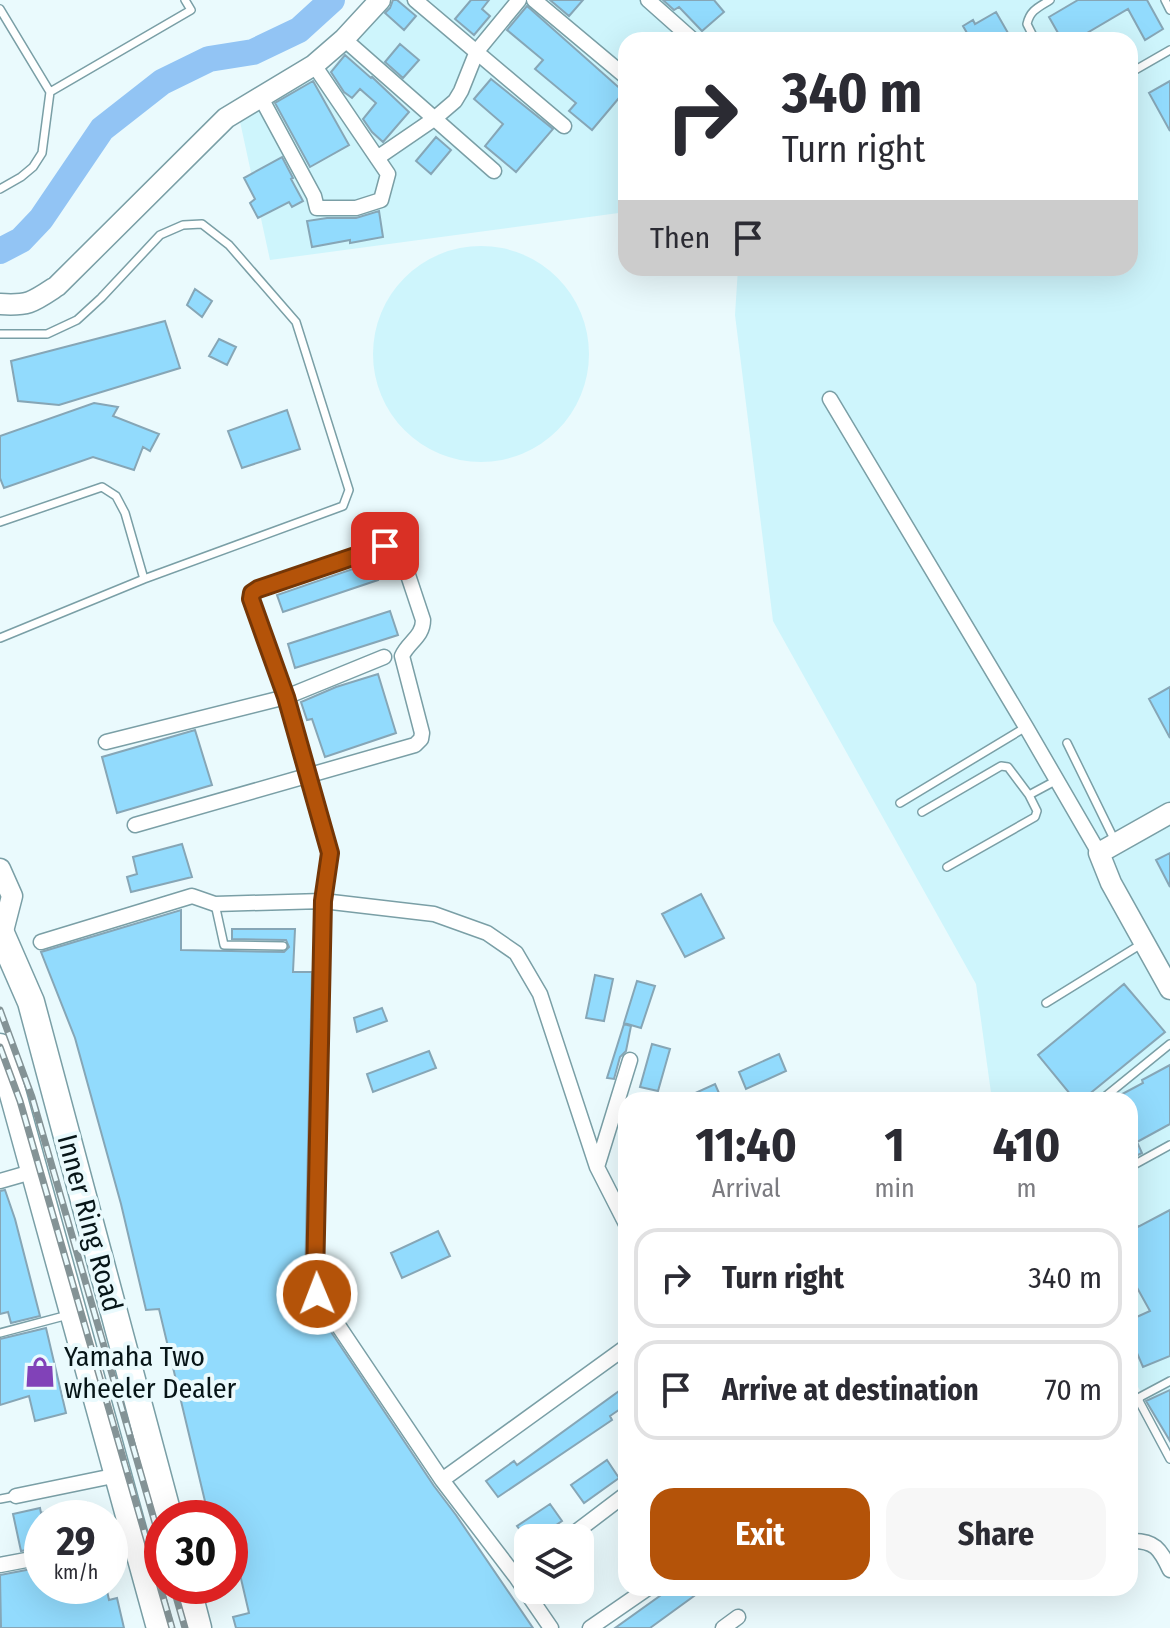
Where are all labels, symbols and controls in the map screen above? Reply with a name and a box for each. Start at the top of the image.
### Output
text: 340 m [782,60,922,127]
icon: right [650,64,754,168]
text: Turn right [782,128,925,172]
icon: arrive [726,216,770,260]
text: Then [650,220,710,256]
pin [351,512,419,580]
icon: arrive [363,524,407,568]
text: 11:40 [696,1116,797,1174]
text: 1 [885,1116,905,1174]
text: 410 [992,1116,1060,1174]
street label: Inner Ring Road [51,1131,129,1315]
text: Arrival [712,1173,781,1204]
text: min [875,1173,915,1204]
text: m [1016,1173,1036,1204]
position arrow [275,1252,359,1336]
icon: right [654,1256,698,1300]
text: Turn right [722,1260,844,1296]
text: 340 m [1028,1260,1102,1296]
place label: Yamaha Two wheeler Dealer [64,1340,237,1405]
shop icon: Yamaha Two wheeler Dealer [23,1355,57,1389]
icon: arrive [654,1368,698,1412]
text: Arrive at destination [722,1372,979,1408]
text: 70 m [1044,1372,1102,1408]
button: Exit [650,1488,870,1580]
button: Share [886,1488,1106,1580]
speed limit sign: 30 [144,1500,248,1604]
text: 29 [56,1518,95,1566]
map controls [514,1524,594,1604]
button: layers [514,1524,594,1604]
text: km/h [54,1560,98,1584]

